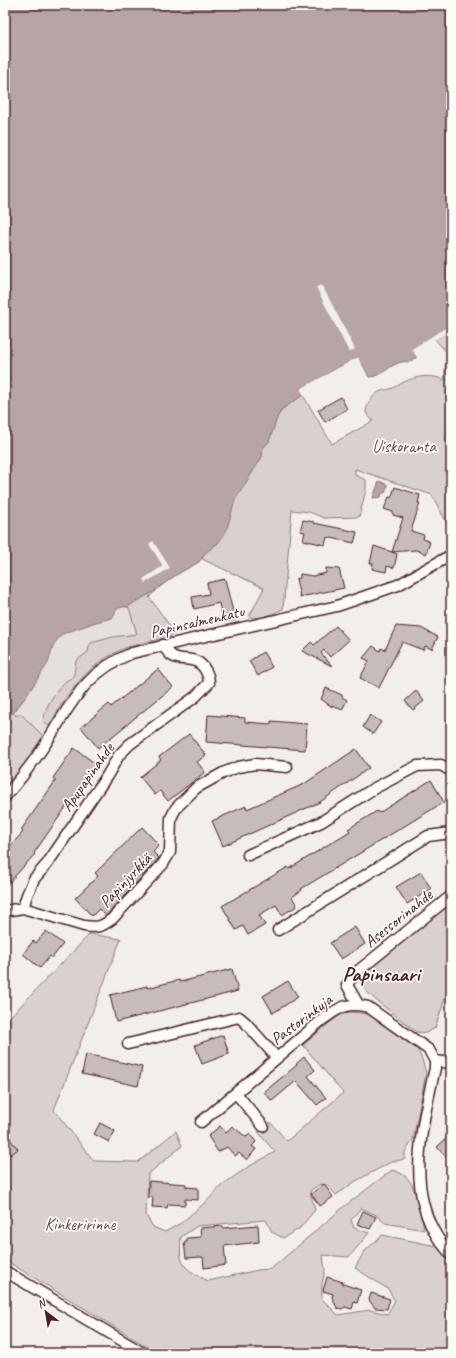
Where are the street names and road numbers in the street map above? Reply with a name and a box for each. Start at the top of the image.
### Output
street label: Papinsalmenkatu [148,600,248,643]
street label: Apupapinahde [56,738,119,816]
street label: Papinjyrkkä [95,847,157,912]
street label: Asessorinahde [360,884,438,952]
street label: Pastorinkuja [266,989,337,1049]

